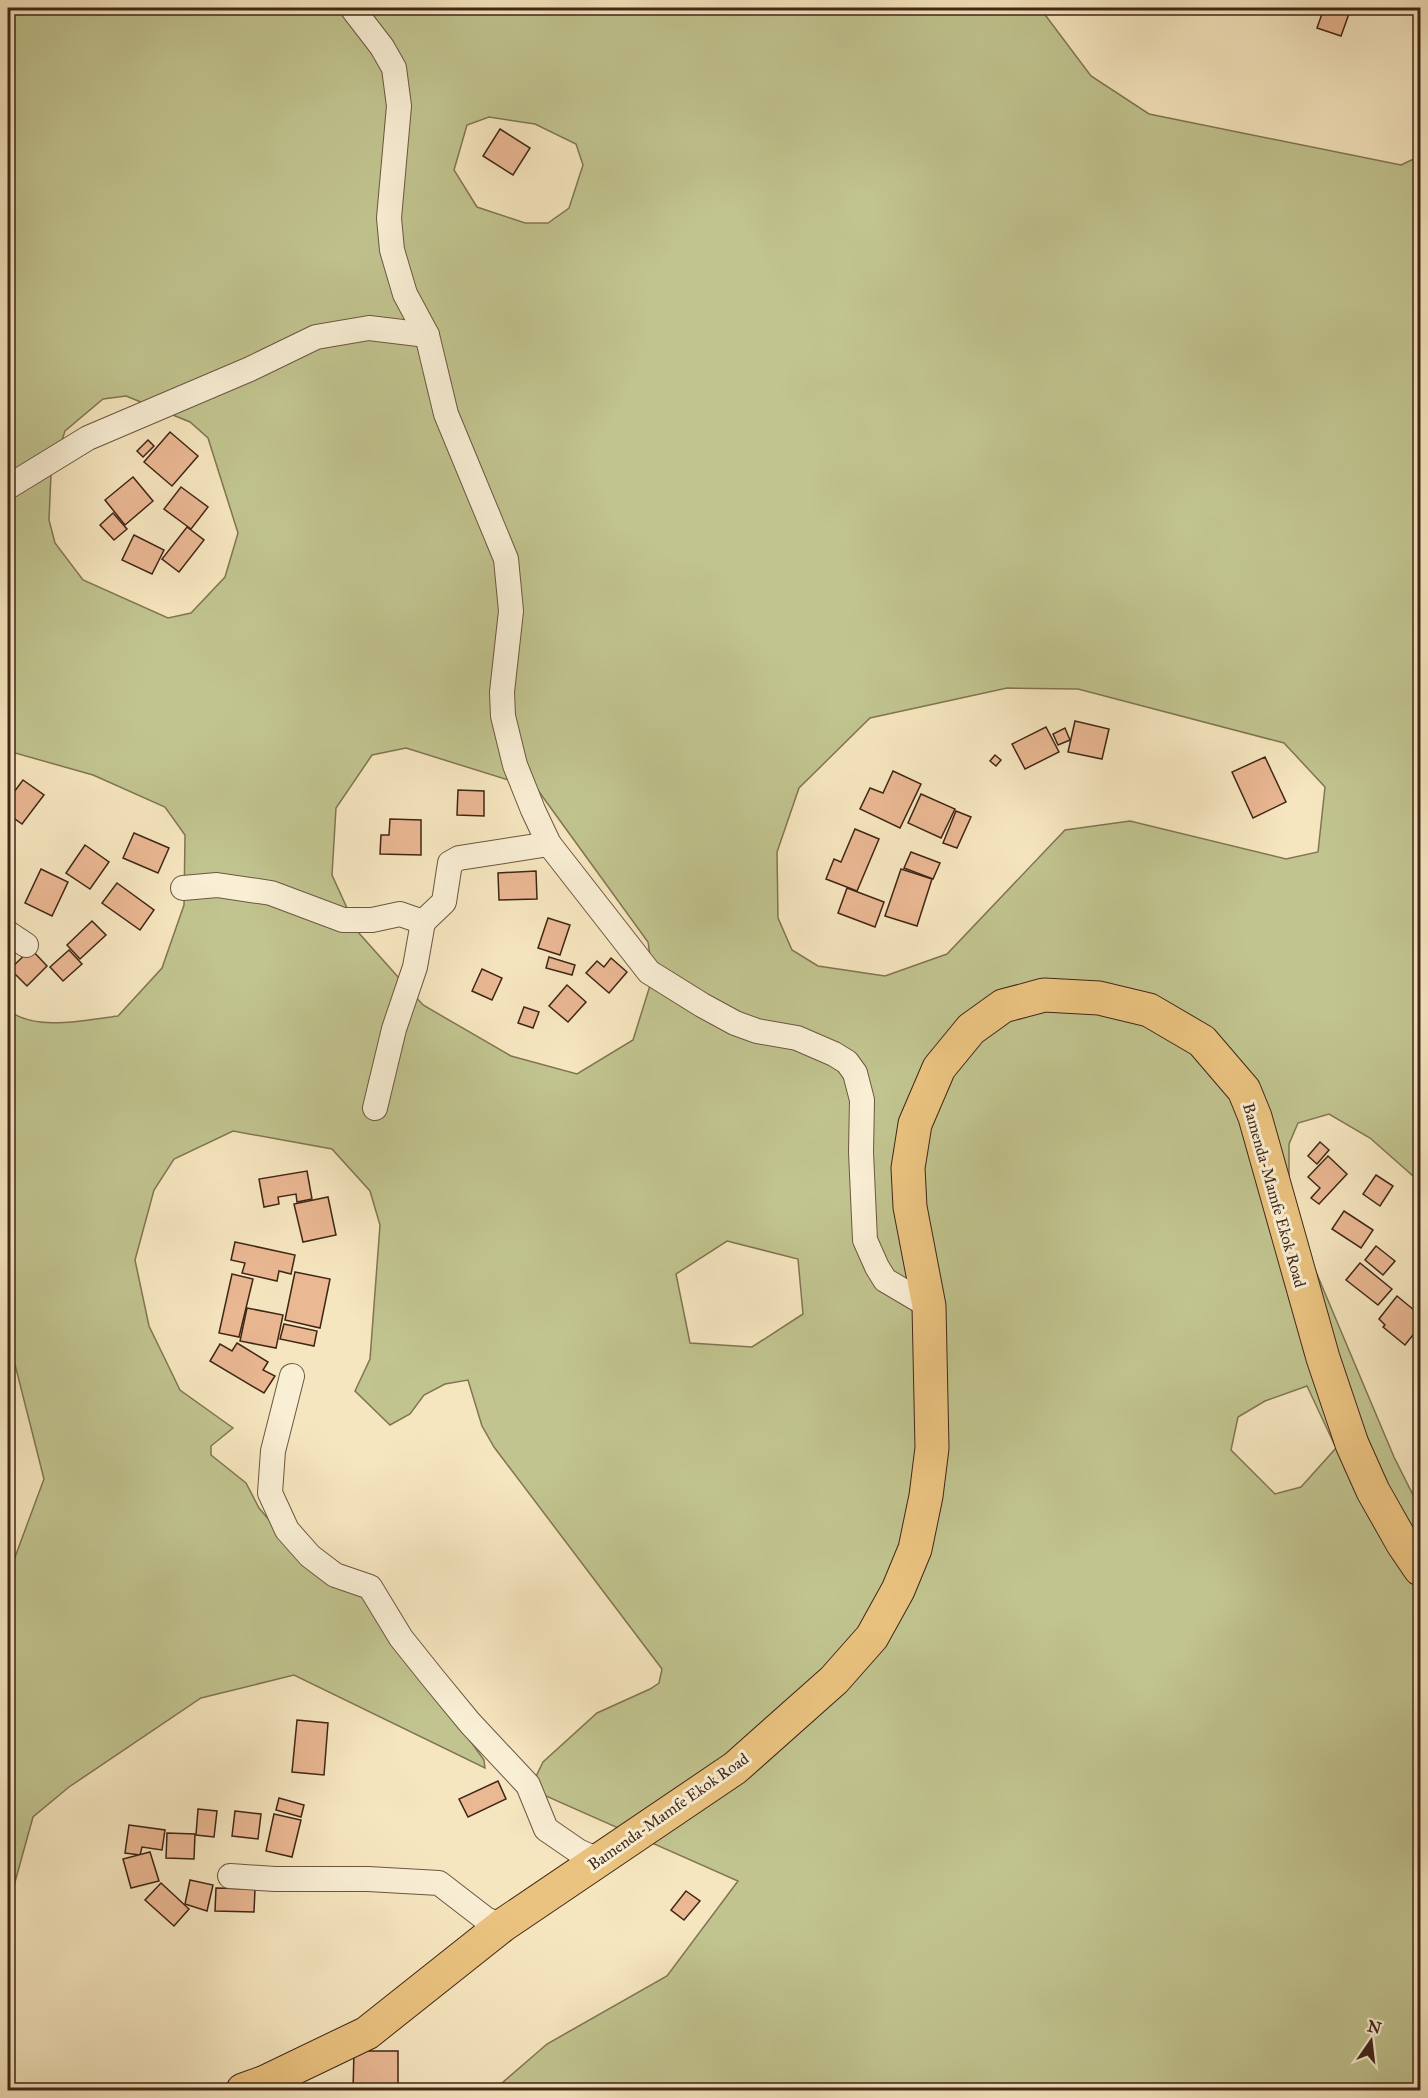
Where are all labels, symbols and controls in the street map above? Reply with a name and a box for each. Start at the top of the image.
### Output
street label: Bamenda-Mamfe Ekok Road [1239,1101,1310,1290]
street label: Bamenda-Mamfe Ekok Road [585,1749,752,1874]
north arrow [1341,2011,1401,2071]
text: N [1366,2016,1384,2038]

